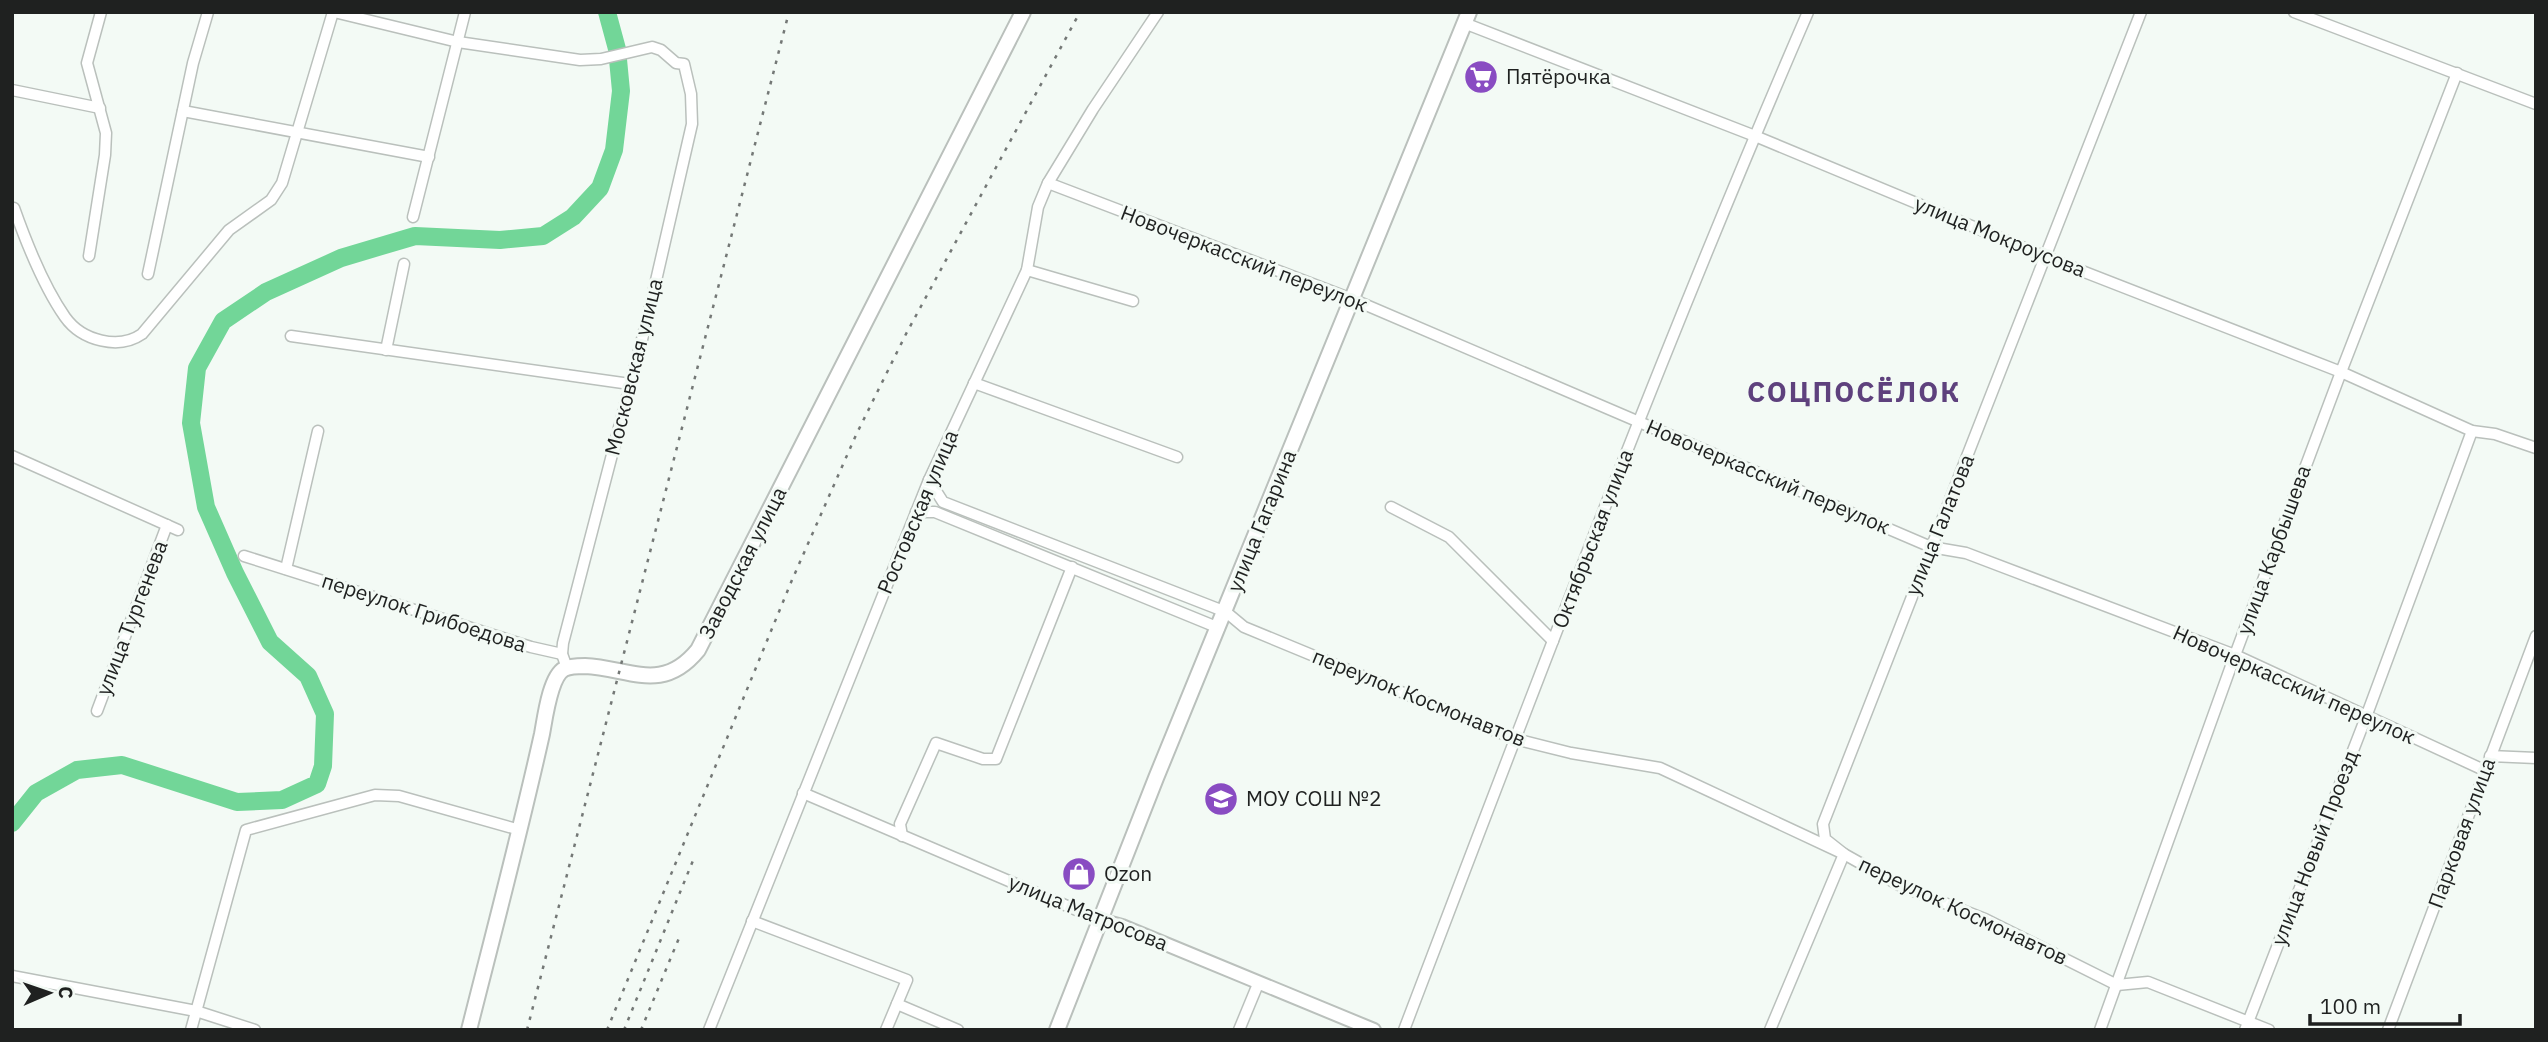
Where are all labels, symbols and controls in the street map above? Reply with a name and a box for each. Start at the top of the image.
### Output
supermarket icon: Пятёрочка [1462,58,1500,96]
place label: Пятёрочка [1506,62,1611,90]
street label: улица Мокроусова [1911,189,2090,283]
street label: Новочеркасский переулок [1117,198,1372,318]
street label: Московская улица [597,275,669,458]
district label: СОЦПОСЁЛОК [1747,373,1961,410]
street label: Новочеркасский переулок [1642,412,1895,540]
street label: Ростовская улица [870,425,964,598]
street label: улица Гагарина [1220,445,1302,596]
street label: Октябрьская улица [1545,445,1639,632]
street label: улица Галатова [1898,450,1980,599]
street label: улица Карбышева [2229,461,2317,638]
street label: Заводская улица [692,482,793,643]
street label: улица Тургенева [89,536,174,699]
street label: переулок Грибоедова [318,566,530,658]
street label: Новочеркасский переулок [2169,618,2420,750]
street label: переулок Космонавтов [1309,641,1530,753]
street label: улица Новый Проезд [2264,746,2364,949]
street label: Парковая улица [2421,754,2501,912]
school or university icon: МОУ СОШ №2 [1202,780,1240,818]
place label: МОУ СОШ №2 [1246,784,1382,812]
street label: переулок Космонавтов [1854,849,2073,971]
shop icon: Ozon [1060,855,1098,893]
place label: Ozon [1104,859,1152,887]
street label: улица Матросова [1004,867,1172,957]
north arrow [14,958,84,1028]
scale bar [2310,982,2460,1026]
text: С [54,986,78,999]
text: 100 m [2320,992,2381,1020]

